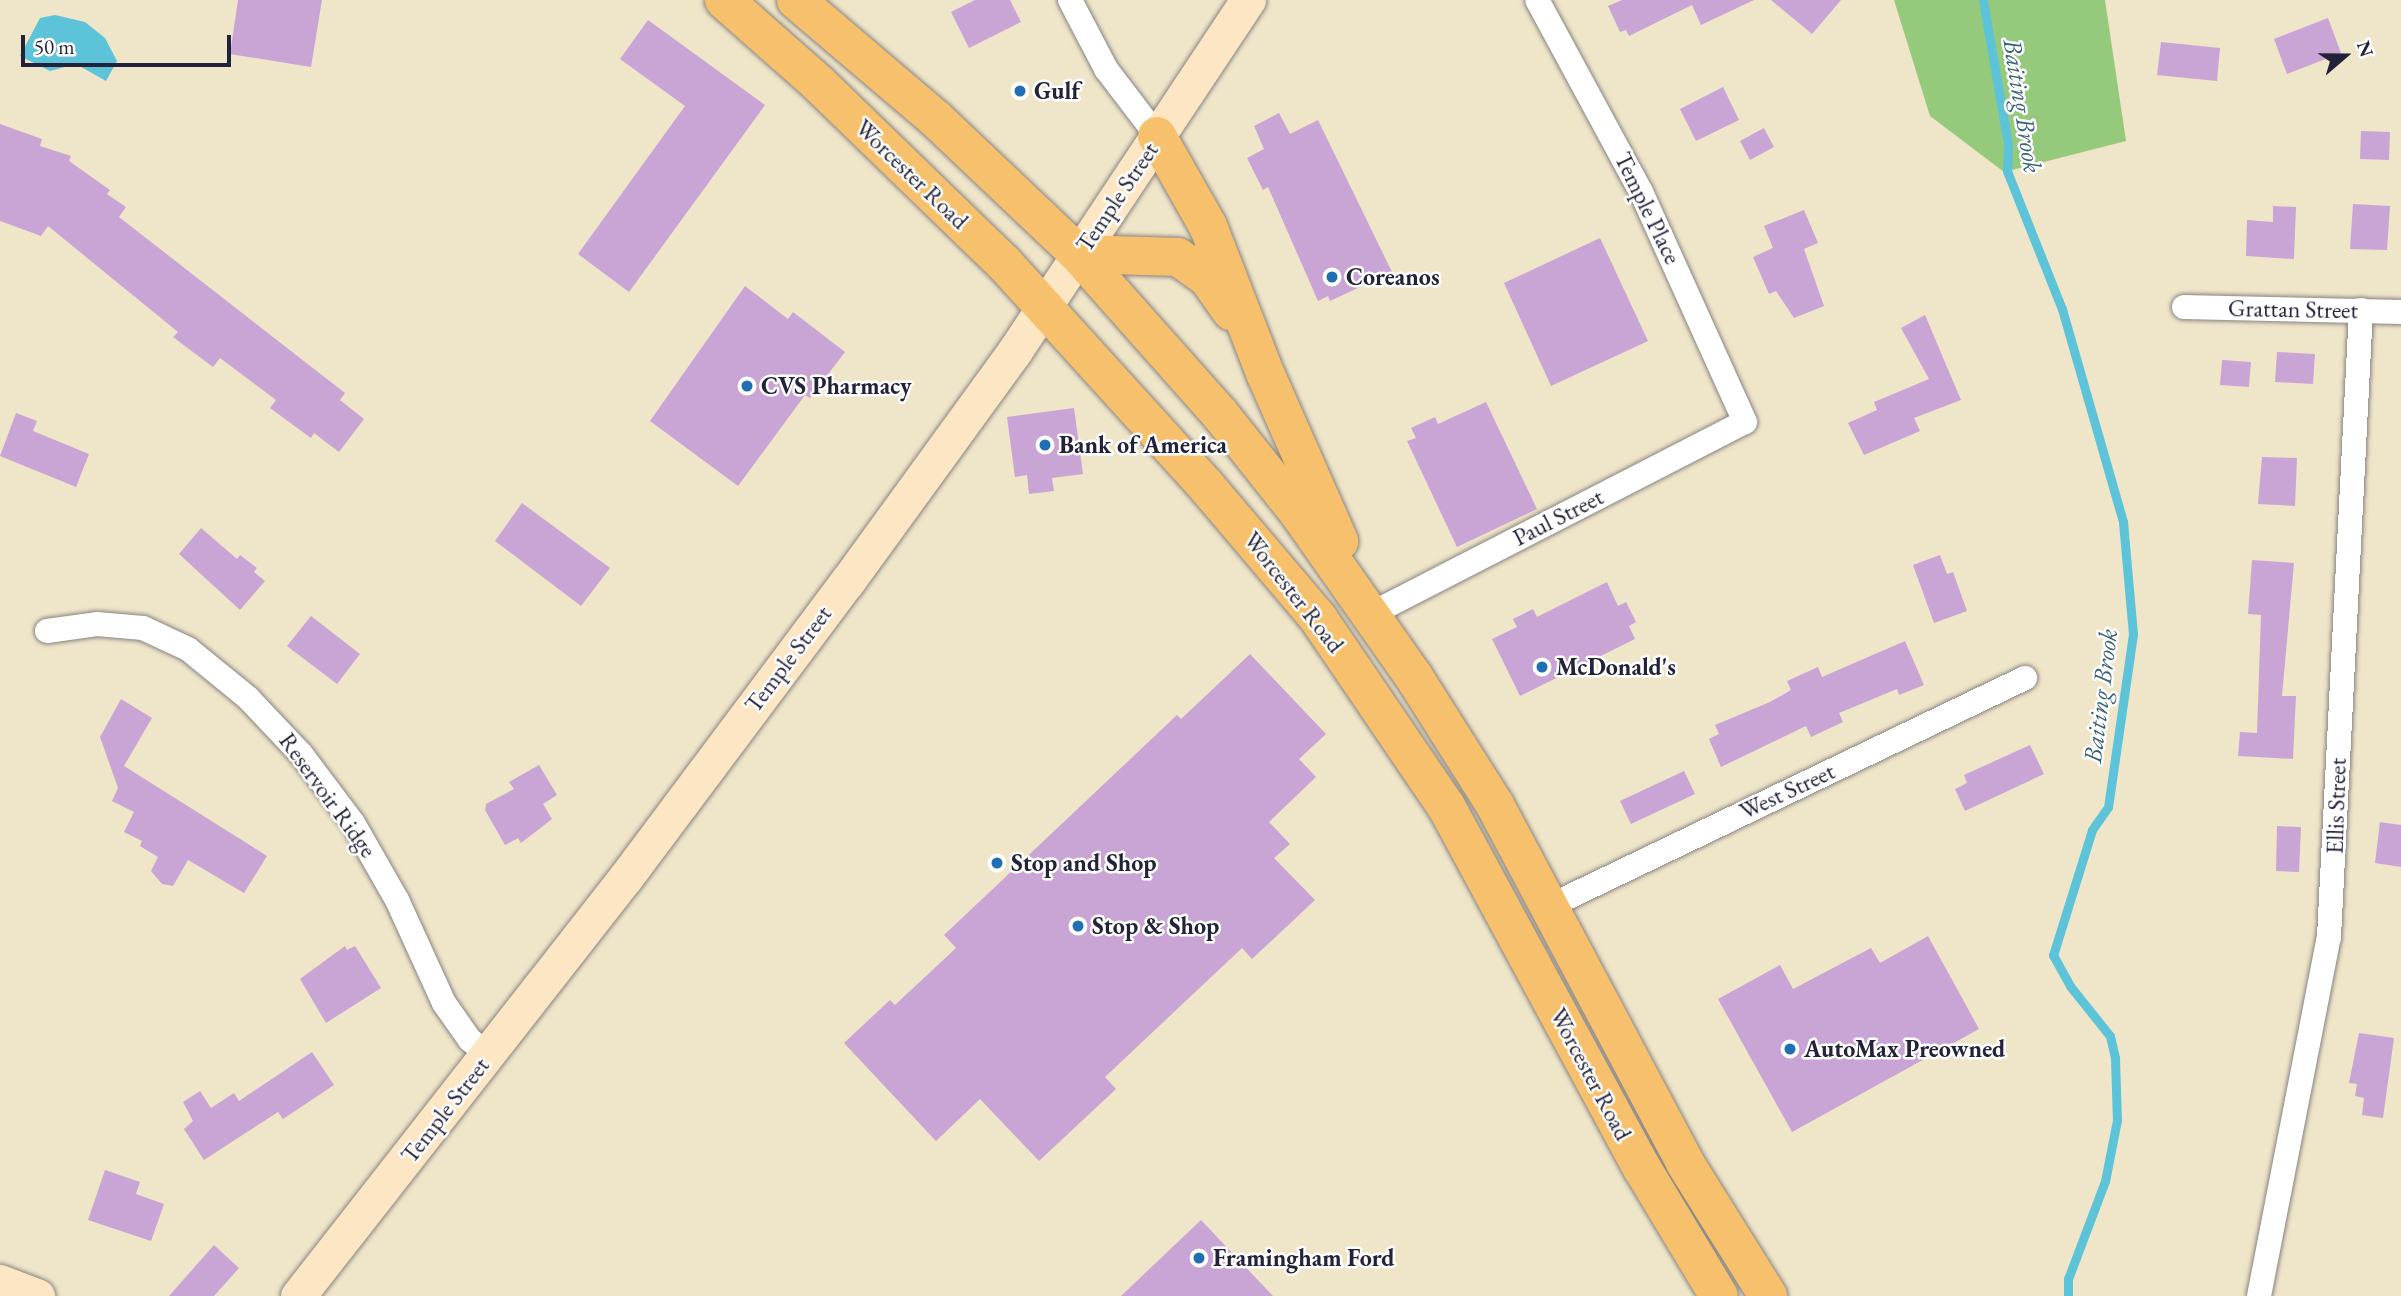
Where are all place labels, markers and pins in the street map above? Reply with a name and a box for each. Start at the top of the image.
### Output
place label: Gulf [1034,77,1080,105]
marker: Gulf [1012,83,1028,99]
place label: Coreanos [1346,263,1440,291]
marker: Coreanos [1324,269,1340,285]
place label: CVS Pharmacy [761,372,912,400]
marker: CVS Pharmacy [739,378,755,394]
place label: Bank of America [1059,431,1227,459]
marker: Bank of America [1037,437,1053,453]
place label: McDonald's [1556,653,1676,681]
marker: McDonald's [1534,659,1550,675]
place label: Stop and Shop [1011,849,1156,877]
marker: Stop and Shop [989,855,1005,871]
place label: Stop & Shop [1092,912,1219,940]
marker: Stop & Shop [1070,918,1086,934]
place label: AutoMax Preowned [1804,1035,2005,1063]
marker: AutoMax Preowned [1782,1041,1798,1057]
place label: Framingham Ford [1213,1244,1395,1272]
marker: Framingham Ford [1191,1250,1207,1266]

